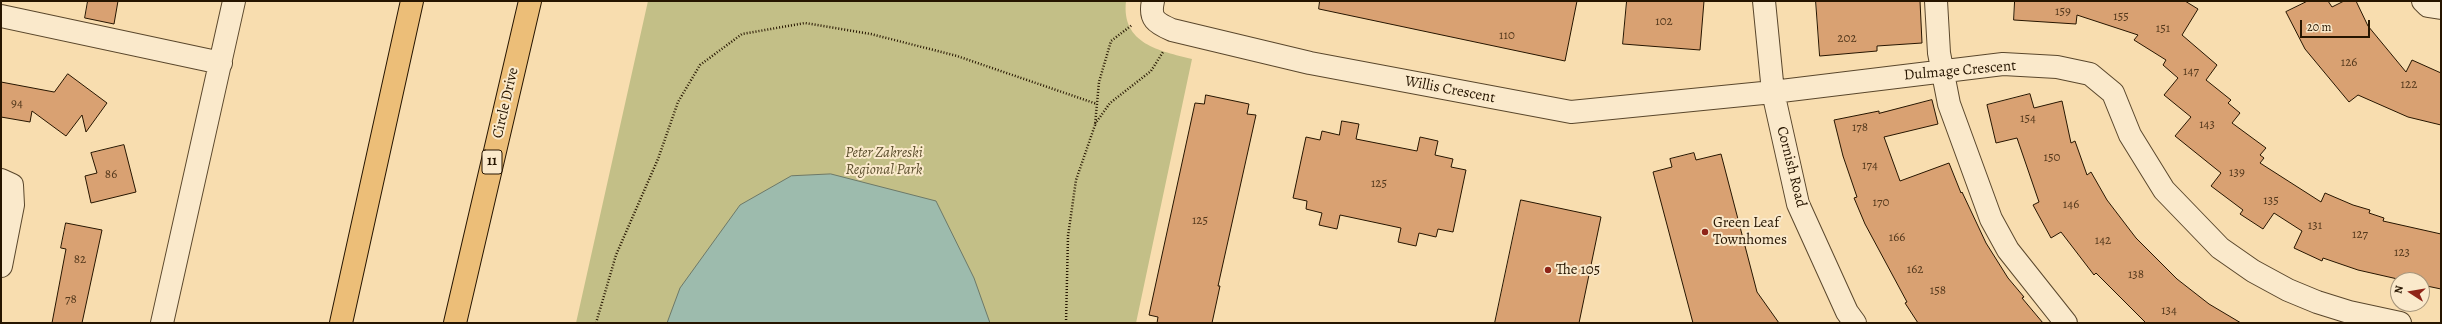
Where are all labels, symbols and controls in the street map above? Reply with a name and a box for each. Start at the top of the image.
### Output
house number: 159 [2055,4,2071,20]
house number: 155 [2113,9,2129,25]
scale bar [2302,12,2372,38]
house number: 102 [1655,14,1673,30]
text: 20 m [2307,19,2331,35]
house number: 151 [2156,21,2170,37]
house number: 110 [1499,28,1515,44]
house number: 202 [1837,31,1857,47]
house number: 126 [2341,55,2357,71]
street label: Dulmage Crescent [1903,57,2017,85]
house number: 147 [2183,64,2199,80]
street label: Circle Drive [489,66,523,140]
street label: Willis Crescent [1403,72,1497,108]
house number: 122 [2401,77,2417,93]
house number: 94 [11,96,23,112]
house number: 154 [2020,111,2036,127]
house number: 143 [2199,117,2215,133]
house number: 178 [1852,120,1868,136]
street label: Cornish Road [1772,125,1810,209]
park label: Peter Zakreski Regional Park [845,144,923,179]
road number: 11 [482,150,502,174]
house number: 150 [2044,150,2060,166]
house number: 174 [1862,158,1878,174]
house number: 139 [2229,165,2245,181]
house number: 86 [105,167,117,183]
house number: 125 [1371,176,1387,192]
house number: 135 [2263,193,2279,209]
house number: 170 [1873,195,1889,211]
house number: 146 [2063,197,2079,213]
house number: 125 [1192,213,1208,229]
place label: Green Leaf Townhomes [1713,214,1787,249]
house number: 131 [2308,218,2322,234]
marker: Green Leaf Townhomes [1700,227,1710,237]
house number: 127 [2352,227,2368,243]
house number: 166 [1889,230,1905,246]
house number: 142 [2095,233,2111,249]
house number: 123 [2394,245,2410,261]
house number: 82 [74,252,86,268]
place label: The 105 [1556,261,1600,279]
house number: 162 [1907,262,1923,278]
marker: The 105 [1543,265,1553,275]
house number: 138 [2128,267,2144,283]
north arrow [2390,272,2430,312]
house number: 158 [1930,283,1946,299]
text: N [2391,284,2407,295]
house number: 78 [65,292,77,308]
house number: 134 [2161,303,2177,319]

